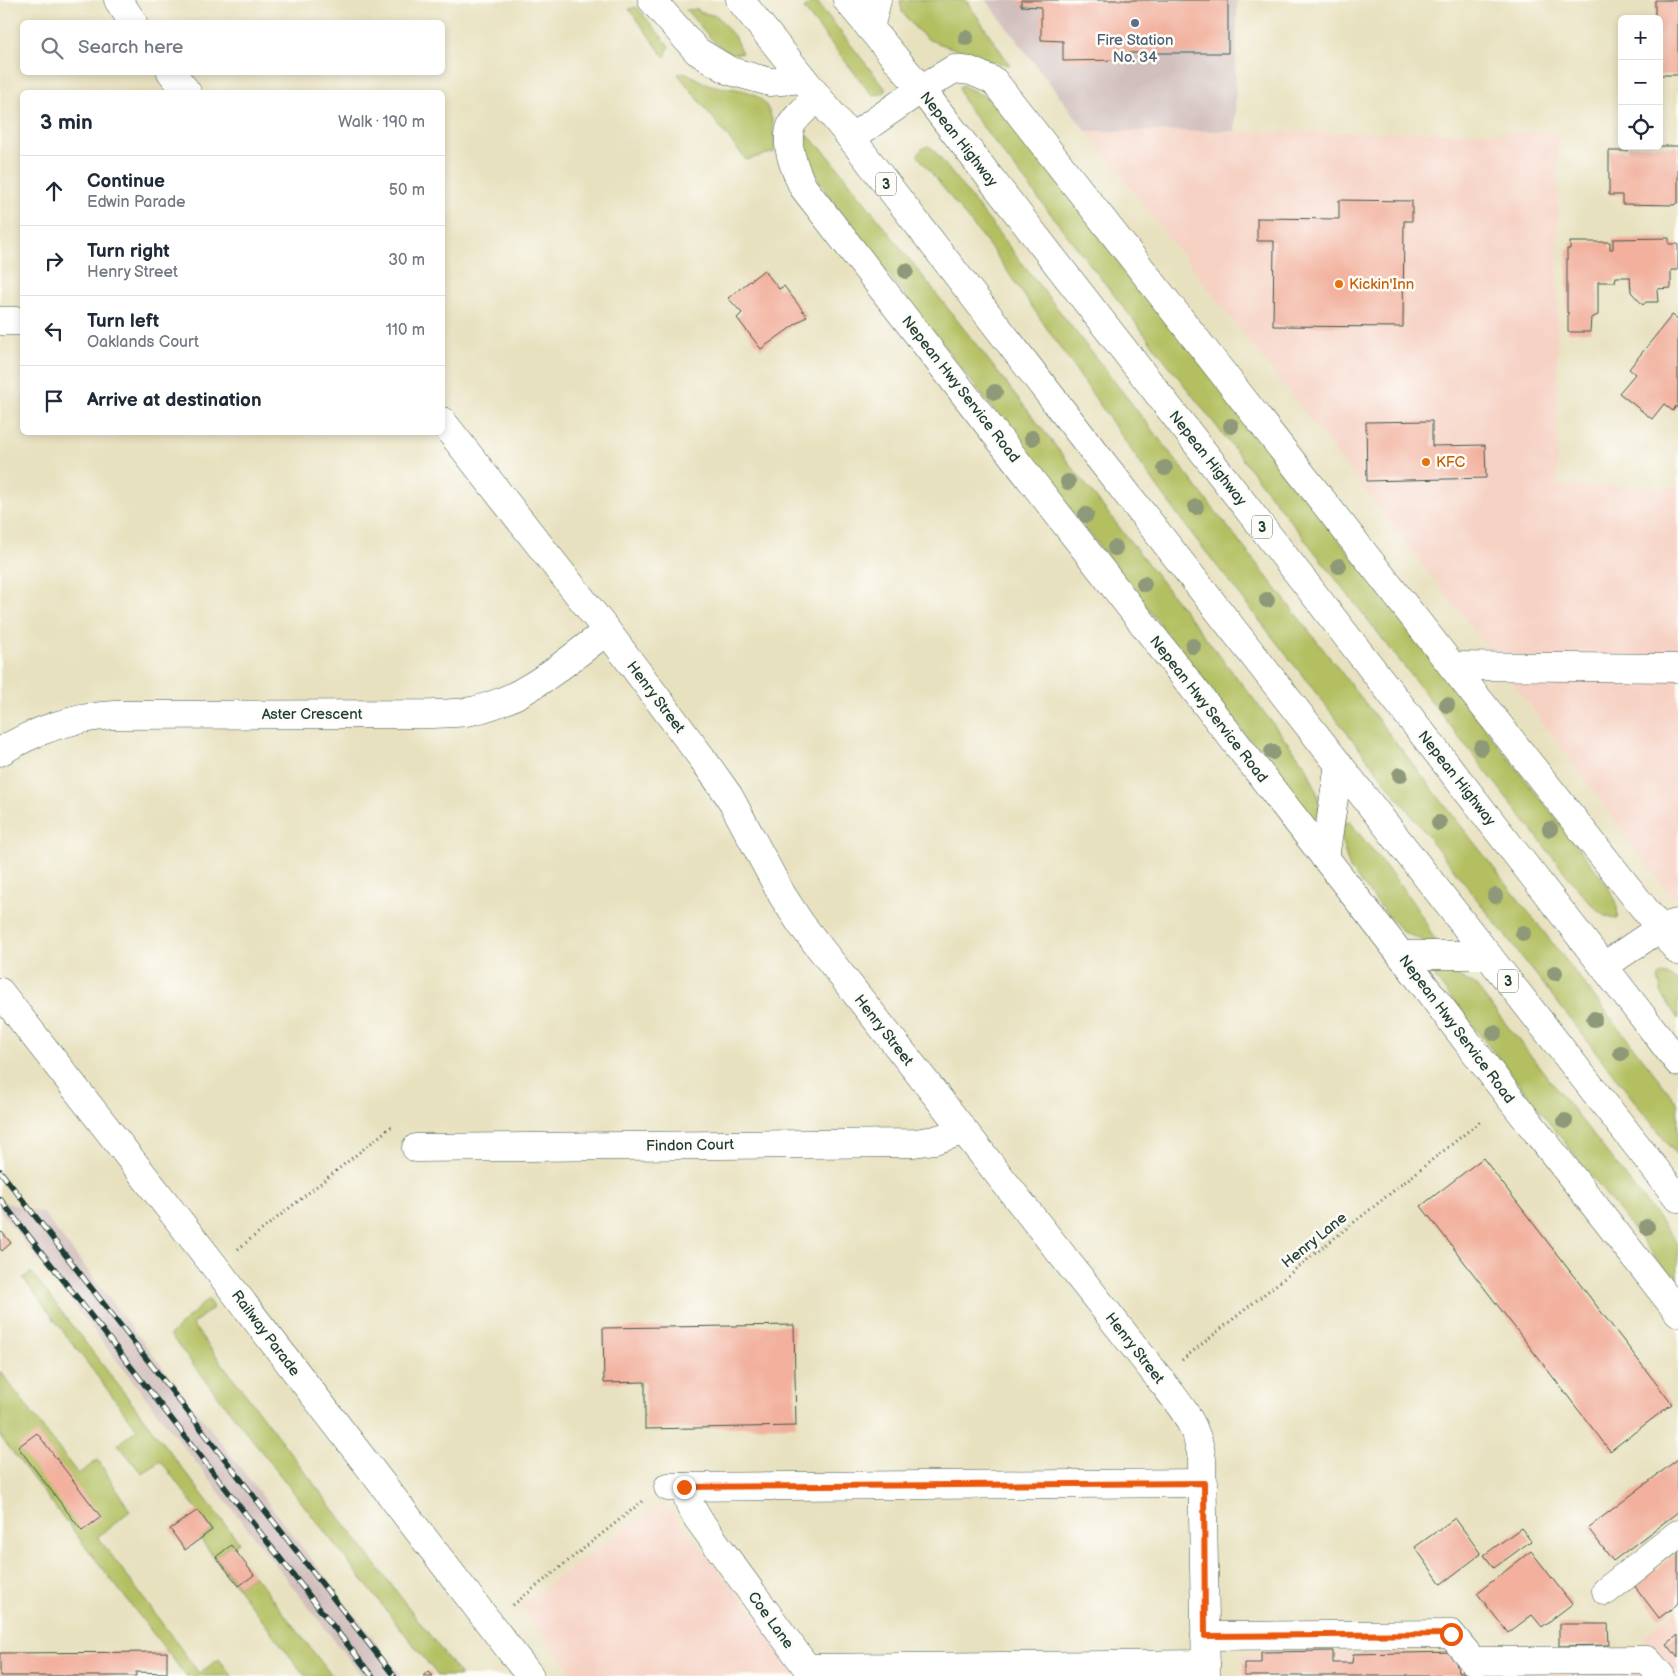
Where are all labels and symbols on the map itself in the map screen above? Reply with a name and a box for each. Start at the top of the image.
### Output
marker: Fire Station No. 34 [1129,17,1141,29]
place label: Fire Station No. 34 [1096,31,1174,67]
street label: Nepean Highway [916,88,1002,191]
road number: 3 [876,172,896,195]
place label: Kickin'Inn [1349,275,1414,294]
marker: Kickin'Inn [1333,278,1345,290]
street label: Nepean Hwy Service Road [897,312,1024,467]
street label: Nepean Highway [1165,407,1251,510]
place label: KFC [1436,453,1466,472]
marker: KFC [1420,456,1432,468]
road number: 3 [1252,516,1272,538]
street label: Nepean Hwy Service Road [1145,632,1272,787]
street label: Henry Street [622,658,689,737]
street label: Aster Crescent [262,705,363,724]
street label: Nepean Highway [1414,727,1500,830]
street label: Nepean Hwy Service Road [1395,951,1519,1107]
road number: 3 [1498,969,1518,992]
street label: Henry Street [850,991,918,1070]
street label: Findon Court [646,1135,735,1156]
street label: Henry Lane [1278,1208,1351,1272]
street label: Railway Parade [227,1287,304,1380]
street label: Henry Street [1101,1309,1169,1388]
route end [673,1476,696,1499]
street label: Coe Lane [743,1588,798,1653]
route start [1440,1623,1463,1646]

